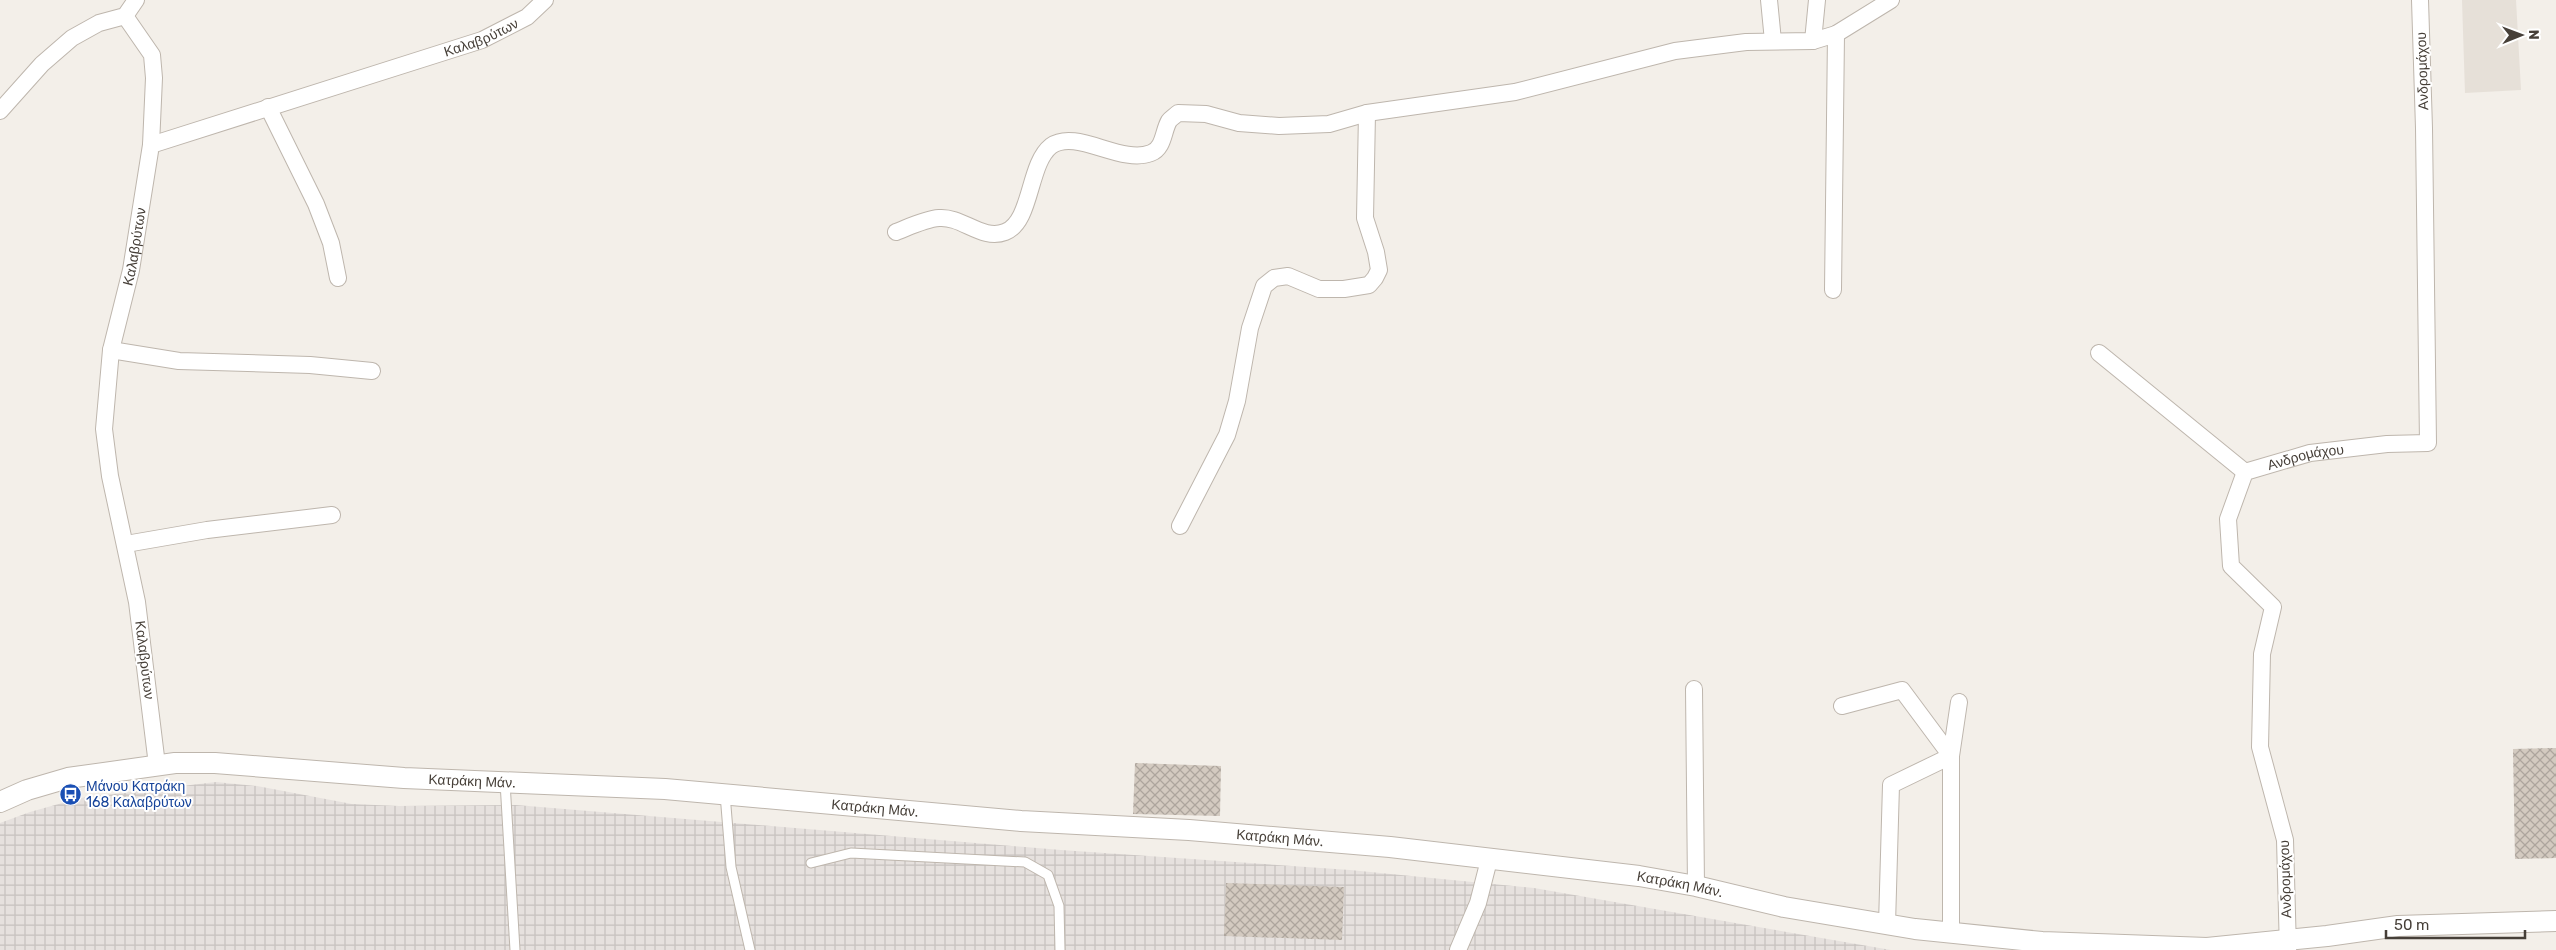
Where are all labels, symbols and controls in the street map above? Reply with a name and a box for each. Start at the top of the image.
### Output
north arrow [2496,10,2546,60]
street label: Καλαβρύτων [442,15,521,61]
text: N [2525,30,2542,40]
street label: Ανδρομάχου [2413,32,2432,110]
street label: Καλαβρύτων [119,206,150,288]
street label: Ανδρομάχου [2265,441,2345,474]
street label: Καλαβρύτων [131,620,158,700]
street label: Κατράκη Μάν. [428,771,516,792]
place label: Μάνου Κατράκη 168 Καλαβρύτων [86,778,192,811]
bus stop icon: Μάνου Κατράκη 168 Καλαβρύτων [58,782,82,806]
street label: Κατράκη Μάν. [831,796,919,821]
street label: Κατράκη Μάν. [1236,826,1324,850]
street label: Ανδρομάχου [2276,840,2295,918]
street label: Κατράκη Μάν. [1636,868,1725,901]
scale bar [2386,908,2525,940]
text: 50 m [2394,916,2429,934]

